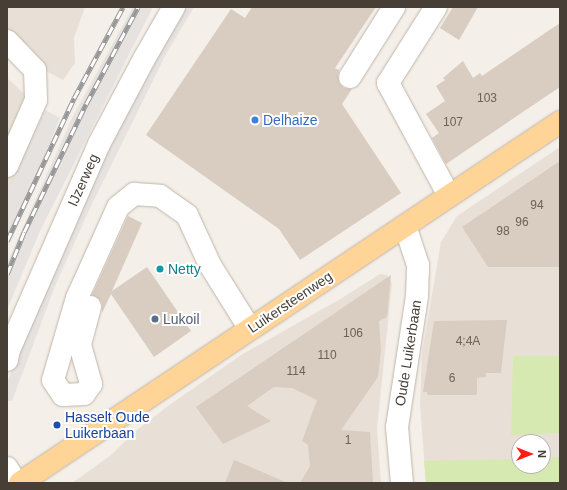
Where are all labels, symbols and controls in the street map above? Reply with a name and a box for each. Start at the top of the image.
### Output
house number: 103 [477,92,497,106]
place label: Delhaize [263,112,317,128]
marker: Delhaize [250,115,260,125]
house number: 107 [443,116,463,130]
street label: IJzerweg [64,151,102,209]
house number: 94 [530,199,544,213]
house number: 96 [515,216,529,230]
house number: 98 [496,225,510,239]
place label: Netty [168,261,201,277]
marker: Netty [155,264,165,274]
street label: Luikersteenweg [245,268,335,336]
street label: Oude Luikerbaan [391,299,425,407]
place label: Lukoil [163,311,200,327]
marker: Lukoil [150,314,160,324]
house number: 106 [343,327,363,341]
house number: 4;4A [456,335,480,349]
house number: 110 [317,349,337,363]
house number: 114 [286,365,306,379]
house number: 6 [449,372,455,386]
place label: Hasselt Oude Luikerbaan [65,409,150,442]
marker: Hasselt Oude Luikerbaan [52,420,62,430]
house number: 1 [345,434,351,448]
north arrow [511,434,551,474]
text: N [536,450,548,458]

